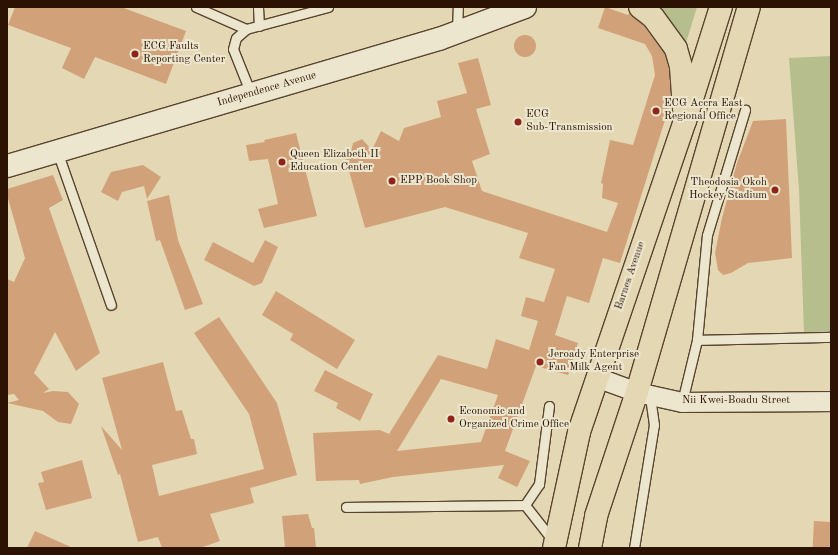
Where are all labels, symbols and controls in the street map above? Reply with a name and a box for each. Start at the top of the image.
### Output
place label: ECG Faults Reporting Center [143,41,225,67]
marker: ECG Faults Reporting Center [130,49,140,59]
street label: Independence Avenue [216,70,318,110]
place label: ECG Accra East Regional Office [664,98,743,124]
marker: ECG Accra East Regional Office [651,106,661,116]
place label: ECG Sub-Transmission [526,109,613,135]
marker: ECG Sub-Transmission [513,117,523,127]
place label: Queen Elizabeth II Education Center [290,149,379,175]
marker: Queen Elizabeth II Education Center [277,157,287,167]
place label: EPP Book Shop [400,174,477,188]
marker: EPP Book Shop [387,176,397,186]
place label: Theodosia Okoh Hockey Stadium [689,177,767,203]
marker: Theodosia Okoh Hockey Stadium [770,185,780,195]
street label: Barnes Avenue [613,240,649,312]
place label: Jeroady Enterprise Fan Milk Agent [548,349,639,375]
marker: Jeroady Enterprise Fan Milk Agent [535,357,545,367]
street label: Nii Kwei-Boadu Street [682,394,790,408]
place label: Economic and Organized Crime Office [459,406,569,432]
marker: Economic and Organized Crime Office [446,414,456,424]

